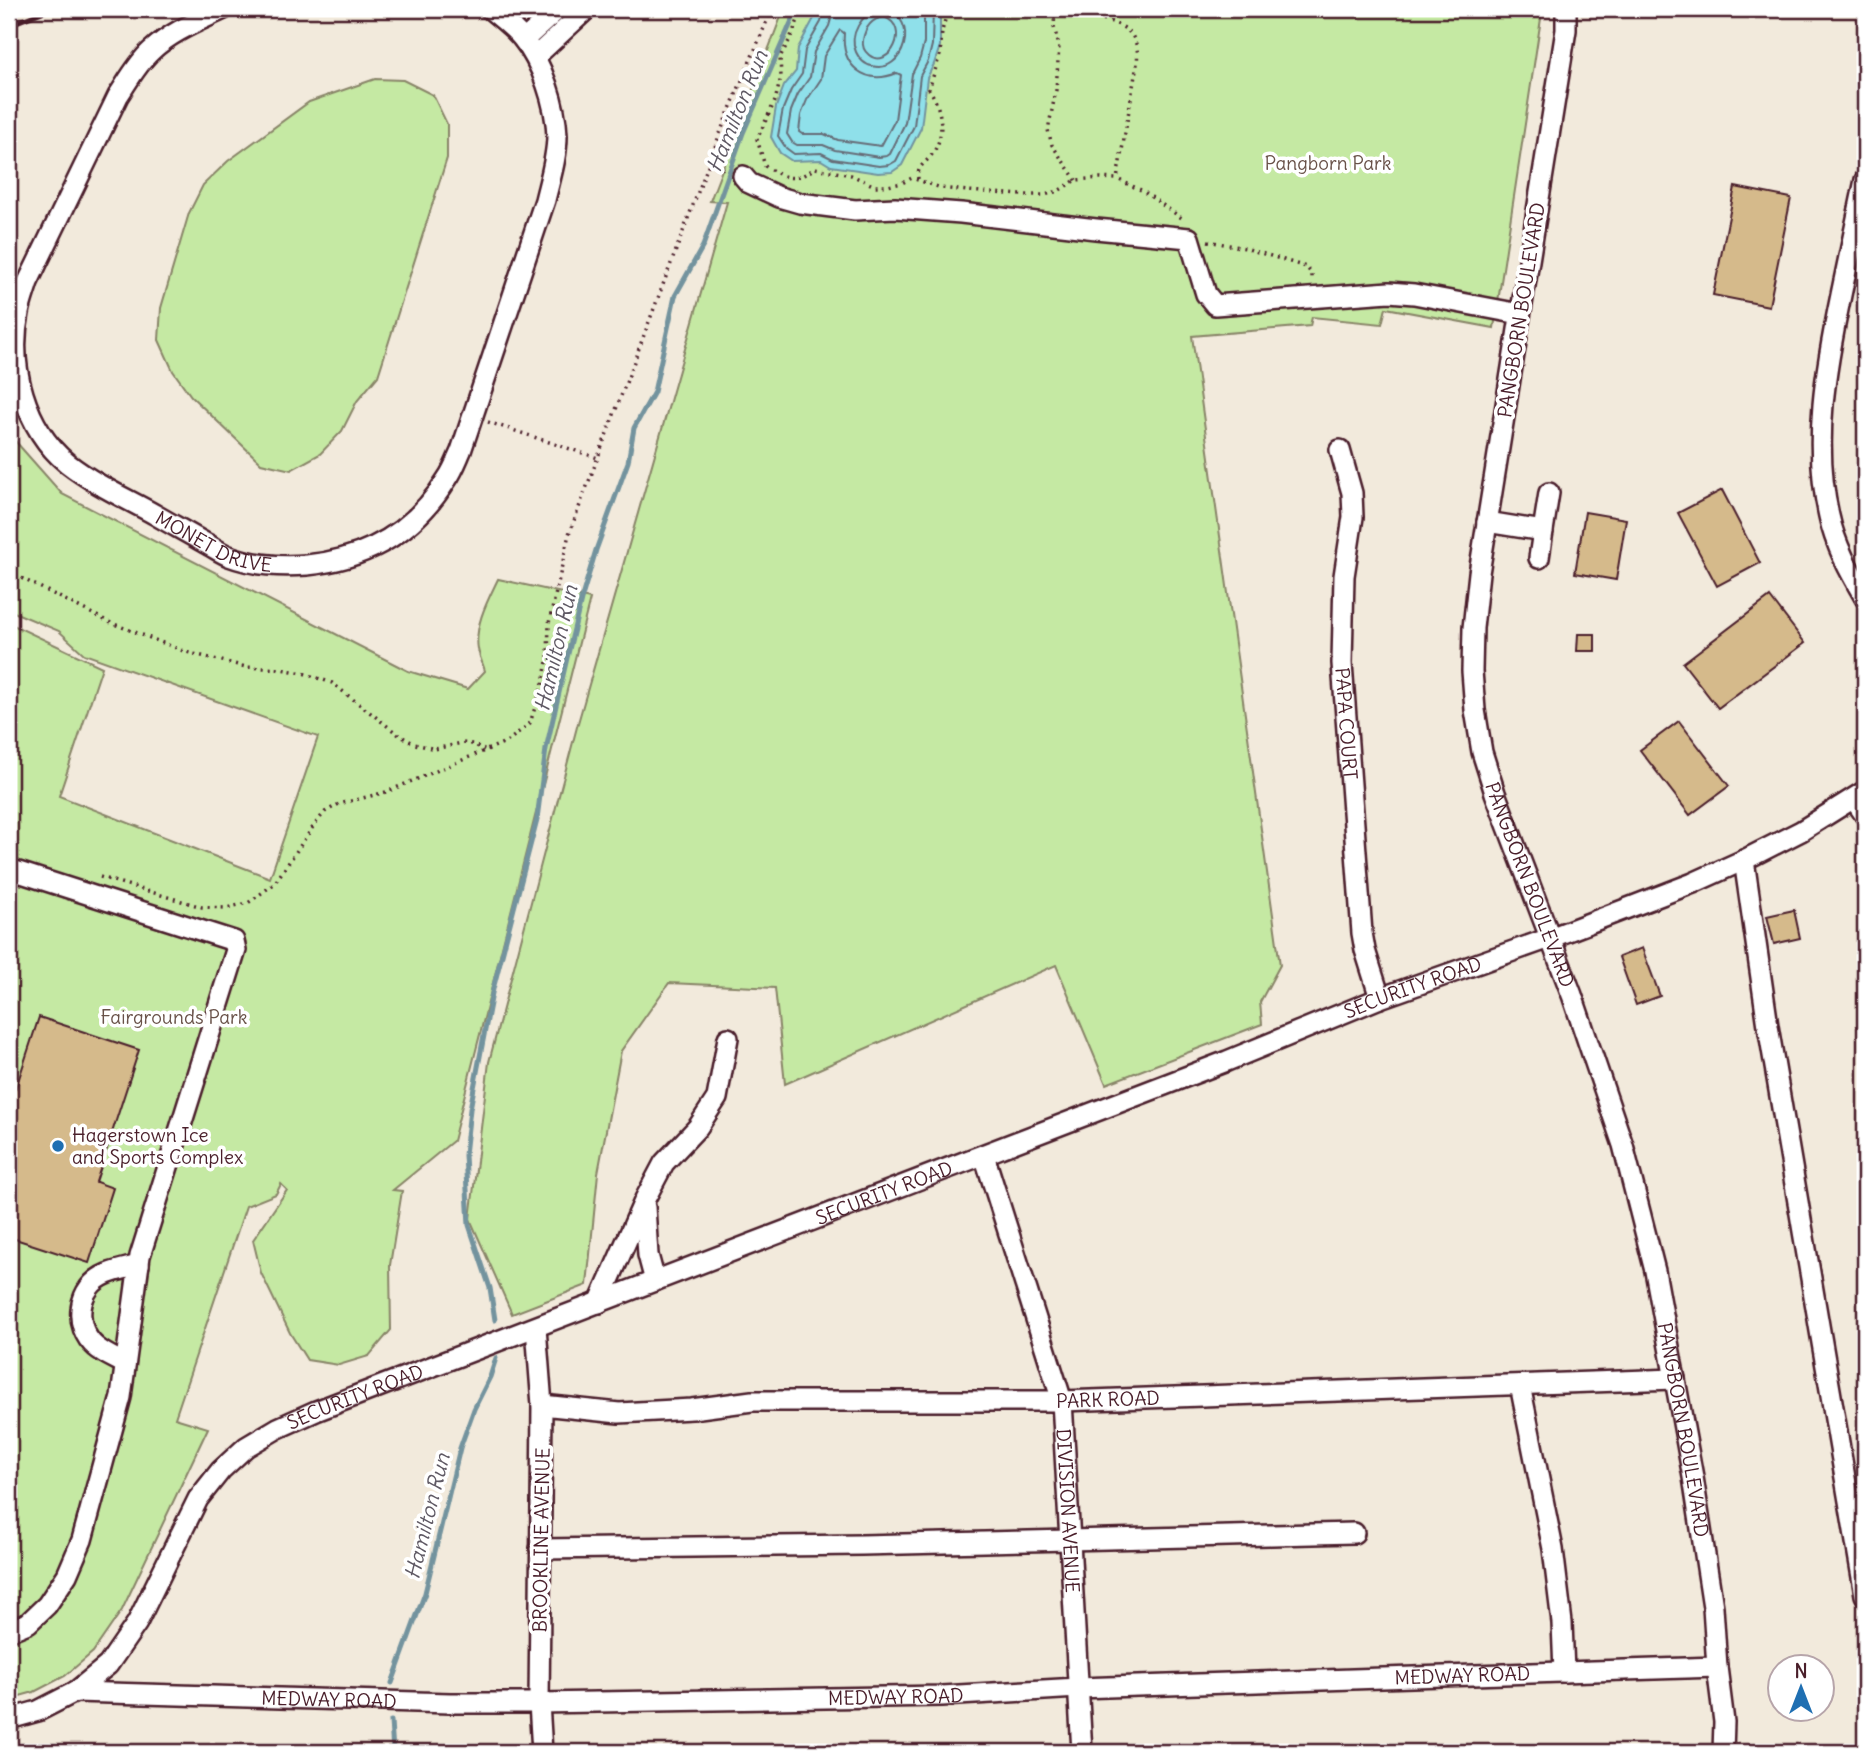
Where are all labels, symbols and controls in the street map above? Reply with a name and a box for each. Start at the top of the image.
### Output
water label: Hamilton Run [700,46,774,176]
park label: Pangborn Park [1264,151,1392,175]
street label: PANGBORN BOULEVARD [1492,201,1550,419]
street label: MONET DRIVE [151,506,273,577]
water label: Hamilton Run [528,582,584,714]
street label: PAPA COURT [1330,667,1363,780]
street label: PANGBORN BOULEVARD [1480,779,1580,991]
street label: SECURITY ROAD [1340,951,1485,1024]
park label: Fairgrounds Park [100,1005,248,1029]
place label: Hagerstown Ice and Sports Complex [72,1123,244,1169]
marker: Hagerstown Ice and Sports Complex [50,1138,66,1154]
street label: SECURITY ROAD [812,1156,956,1230]
street label: PANGBORN BOULEVARD [1653,1321,1714,1539]
street label: SECURITY ROAD [283,1359,427,1435]
street label: PARK ROAD [1056,1385,1160,1413]
street label: DIVISION AVENUE [1052,1428,1085,1594]
street label: BROOKLINE AVENUE [527,1447,555,1633]
water label: Hamilton Run [398,1450,456,1582]
north arrow [1766,1652,1836,1722]
text: N [1794,1659,1808,1683]
street label: MEDWAY ROAD [1394,1661,1531,1690]
street label: MEDWAY ROAD [828,1683,964,1710]
street label: MEDWAY ROAD [261,1685,397,1713]

